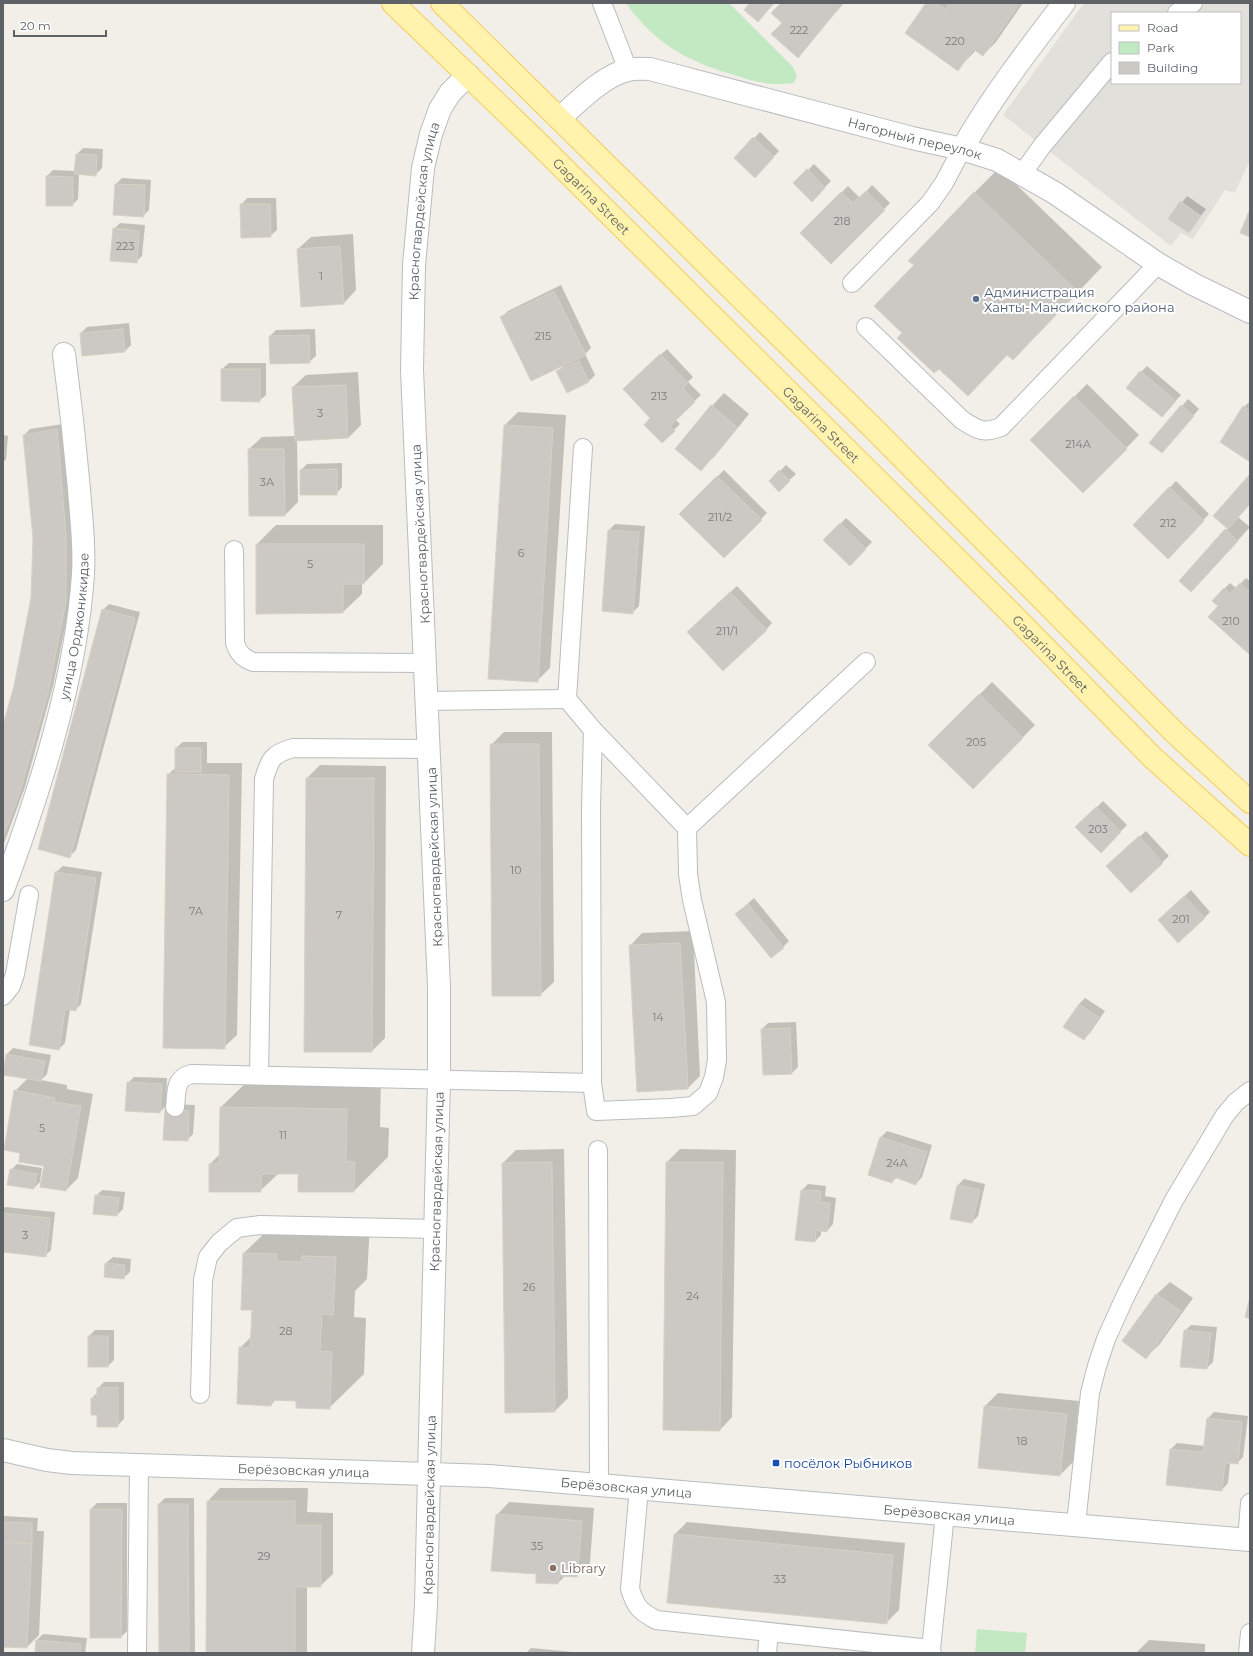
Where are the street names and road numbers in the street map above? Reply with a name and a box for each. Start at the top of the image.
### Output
street label: Нагорный переулок [846,113,984,163]
street label: Красногвардейская улица [405,119,443,300]
street label: Gagarina Street [550,154,633,238]
street label: Gagarina Street [779,383,863,466]
street label: Красногвардейская улица [407,444,433,624]
street label: улица Орджоникидзе [55,553,92,703]
street label: Gagarina Street [1009,611,1092,696]
street label: Красногвардейская улица [423,767,445,947]
street label: Красногвардейская улица [426,1091,447,1272]
street label: Красногвардейская улица [419,1415,439,1595]
street label: Берёзовская улица [237,1460,370,1480]
street label: Берёзовская улица [560,1474,693,1501]
street label: Берёзовская улица [883,1501,1016,1528]

